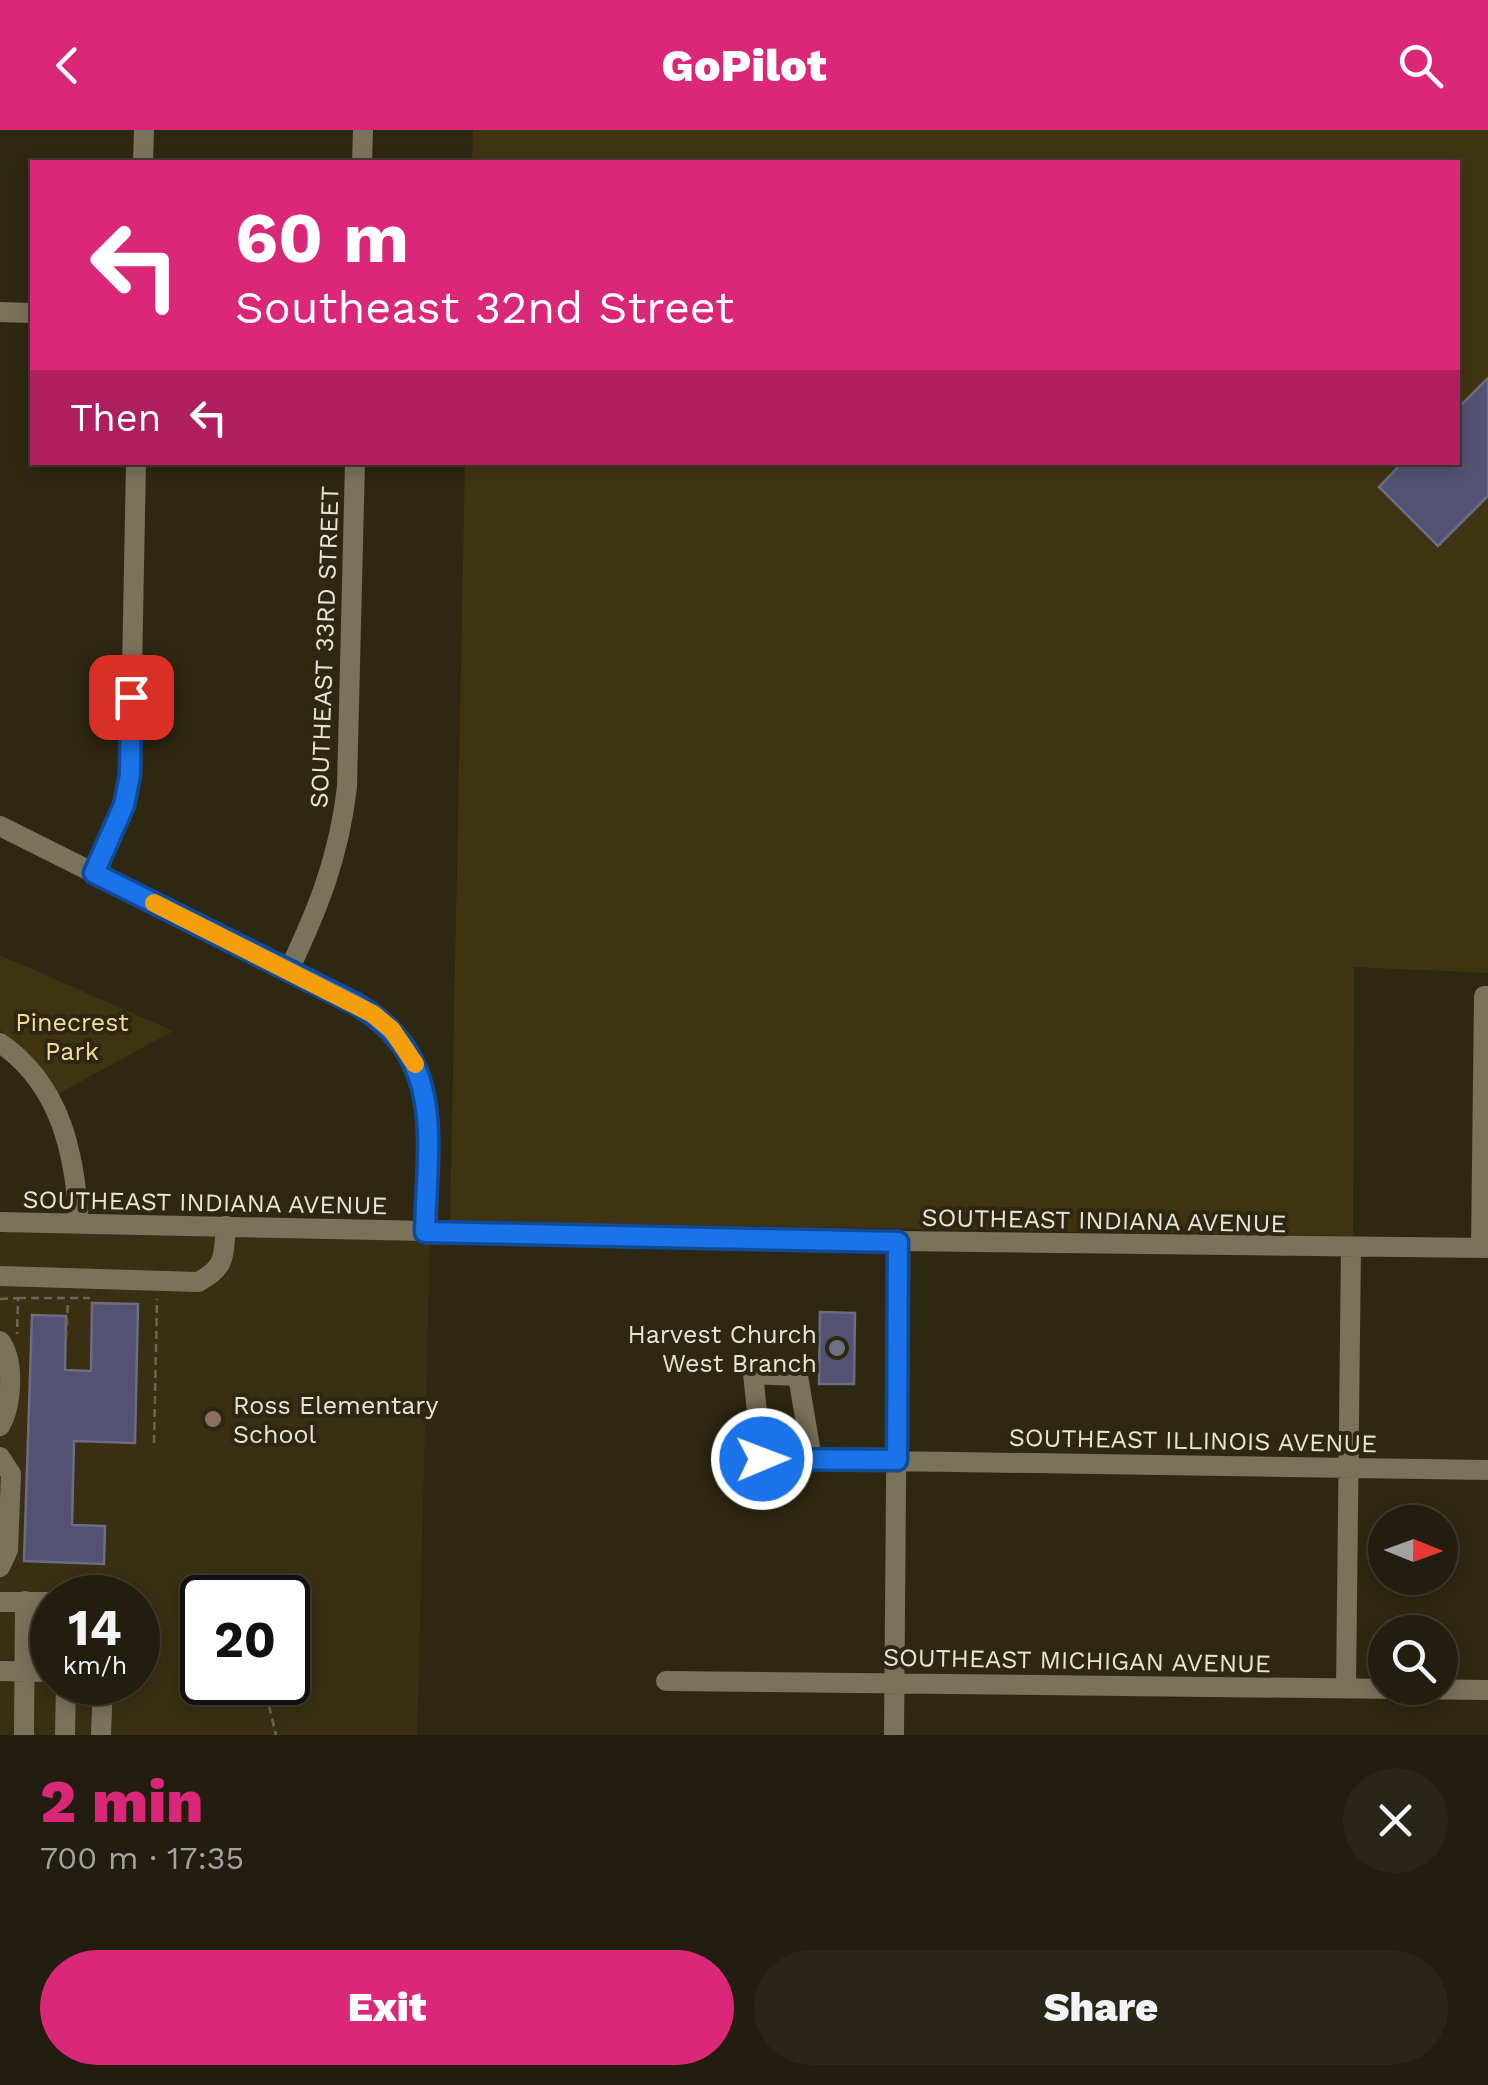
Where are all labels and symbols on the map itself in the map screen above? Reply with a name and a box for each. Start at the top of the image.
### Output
street label: SOUTHEAST 33RD STREET [304,485,345,809]
pin [89,655,174,740]
park label: Pinecrest Park [15,1008,129,1066]
street label: SOUTHEAST INDIANA AVENUE [22,1185,387,1220]
street label: SOUTHEAST INDIANA AVENUE [921,1203,1286,1238]
place label: Harvest Church West Branch [628,1320,817,1378]
marker: Harvest Church West Branch [826,1337,848,1359]
place label: Ross Elementary School [233,1391,438,1449]
position arrow [710,1407,814,1511]
marker: Ross Elementary School [202,1408,224,1430]
street label: SOUTHEAST ILLINOIS AVENUE [1009,1423,1377,1458]
north arrow [1368,1505,1458,1595]
speed limit sign: 20 [180,1575,310,1705]
street label: SOUTHEAST MICHIGAN AVENUE [883,1643,1271,1678]

